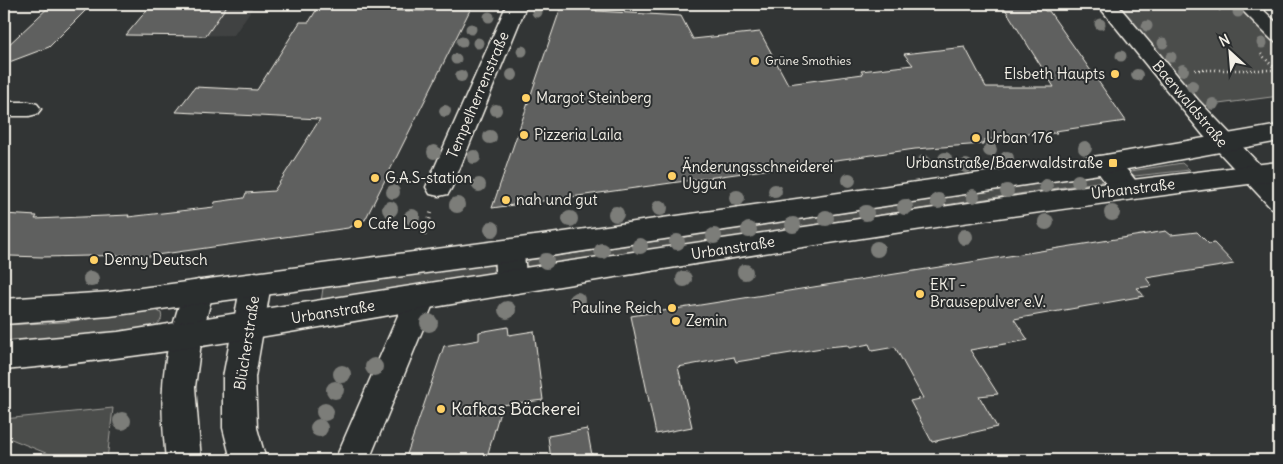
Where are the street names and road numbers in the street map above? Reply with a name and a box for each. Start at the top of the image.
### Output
street label: Tempelherrenstraße [442,29,513,161]
street label: Baerwaldstraße [1148,56,1232,151]
street label: Urbanstraße [1090,174,1176,203]
street label: Urbanstraße [690,232,776,263]
street label: Blücherstraße [230,295,263,391]
street label: Urbanstraße [290,296,376,327]

